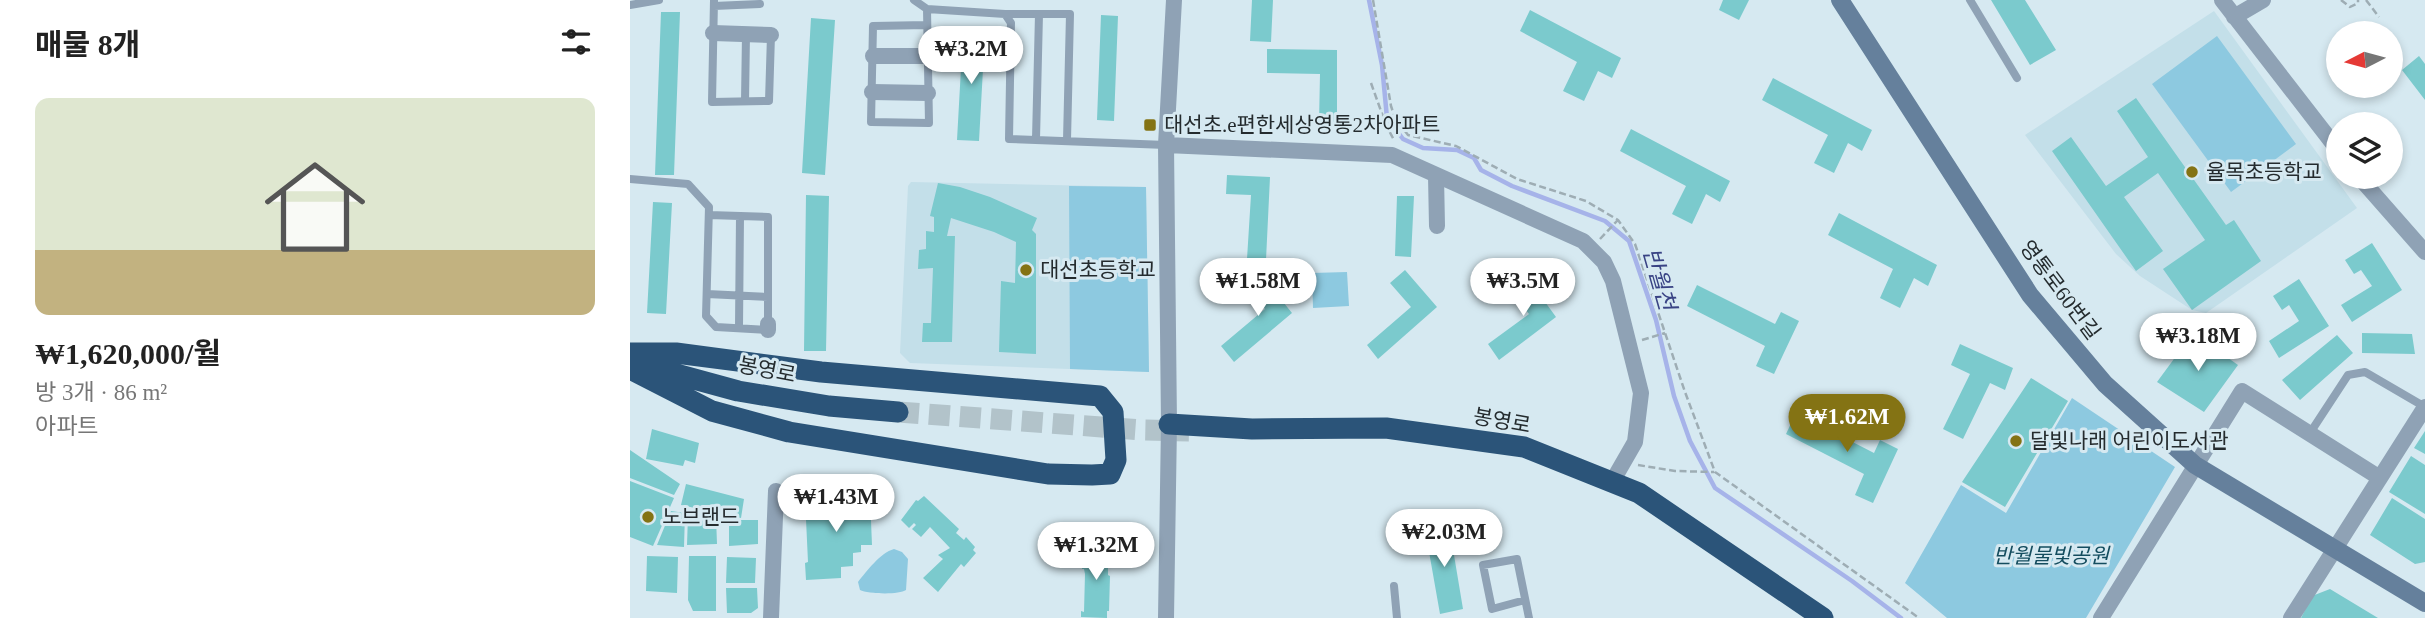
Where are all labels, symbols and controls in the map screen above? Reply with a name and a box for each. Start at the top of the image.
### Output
north arrow [2326,21,2403,98]
map controls [2326,21,2403,189]
icon: filters [557,23,595,61]
pin: ₩3.2M [922,27,1020,86]
text: 매물 8개 [35,28,140,61]
text: ₩3.2M [934,36,1008,61]
button: layers [2326,112,2403,189]
place label: 대선초.e편한세상영통2차아파트 [1164,113,1440,137]
marker: 대선초.e편한세상영통2차아파트 [1142,117,1158,133]
icon: home [252,144,378,270]
place label: 율목초등학교 [2206,160,2322,184]
marker: 율목초등학교 [2184,164,2200,180]
street label: 영통로60번길 [2015,236,2105,344]
water label: 반월천 [1638,245,1681,316]
place label: 대선초등학교 [1040,258,1156,282]
pin: ₩1.58M [1201,258,1315,318]
pin: ₩3.5M [1474,258,1572,318]
marker: 대선초등학교 [1018,262,1034,278]
text: ₩1.58M [1216,268,1300,293]
text: ₩3.5M [1486,268,1560,293]
pin: ₩3.18M [2141,314,2255,373]
text: ₩3.18M [2156,323,2240,348]
text: ₩1,620,000/월 [35,337,221,370]
street label: 봉영로 [736,353,798,387]
text: 방 3개 · 86 m² [35,380,167,405]
pin: ₩1.62M [1790,394,1904,454]
street label: 봉영로 [1471,404,1533,438]
text: ₩1.62M [1805,404,1889,429]
text: 아파트 [35,414,98,439]
place label: 달빛나래 어린이도서관 [2030,429,2228,453]
marker: 달빛나래 어린이도서관 [2008,433,2024,449]
pin: ₩1.43M [779,475,893,534]
text: ₩1.43M [794,484,878,509]
place label: 노브랜드 [662,505,739,529]
marker: 노브랜드 [640,509,656,525]
pin: ₩2.03M [1387,510,1501,569]
text: ₩2.03M [1402,519,1486,544]
pin: ₩1.32M [1039,522,1153,582]
text: ₩1.32M [1054,532,1138,557]
park label: 반월물빛공원 [1993,544,2111,568]

